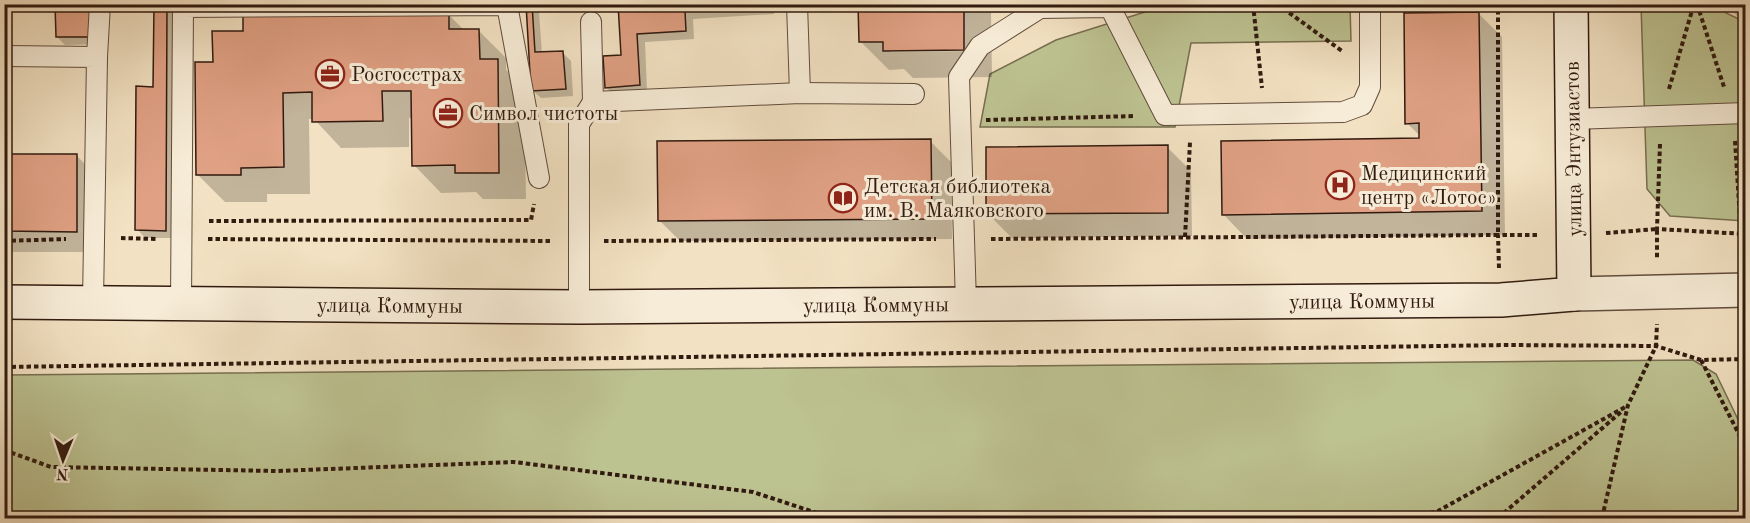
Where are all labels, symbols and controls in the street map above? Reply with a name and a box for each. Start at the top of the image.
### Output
office icon: Росгосстрах [314,58,346,90]
street label: улица Энтузиастов [1562,61,1587,237]
place label: Росгосстрах [351,65,463,86]
office icon: Символ чистоты [432,97,464,129]
place label: Символ чистоты [469,104,619,125]
place label: Медицинский центр «Лотос» [1361,164,1497,209]
hospital icon: Медицинский центр «Лотос» [1324,169,1356,201]
place label: Детская библиотека им. В. Маяковского [864,177,1051,222]
library icon: Детская библиотека им. В. Маяковского [827,182,859,214]
street label: улица Коммуны [1289,292,1435,314]
street label: улица Коммуны [803,295,949,317]
street label: улица Коммуны [317,296,463,318]
north arrow [33,430,93,490]
text: N [55,465,69,481]

